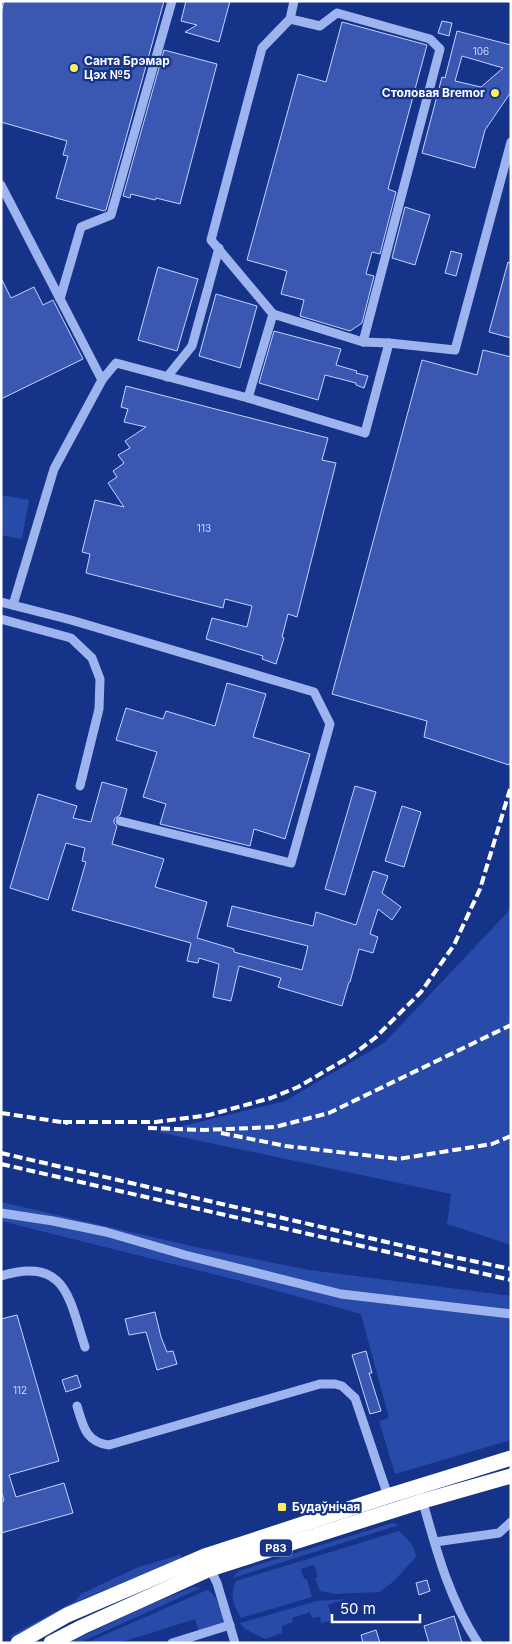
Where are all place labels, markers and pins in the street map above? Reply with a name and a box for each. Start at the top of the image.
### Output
place label: Санта Брэмар Цэх №5 [84,53,170,82]
marker: Санта Брэмар Цэх №5 [68,62,80,74]
place label: Столовая Bremor [382,85,485,100]
marker: Столовая Bremor [489,87,501,99]
place label: Будаўнічая [292,1499,360,1514]
marker: Будаўнічая [276,1501,288,1513]

